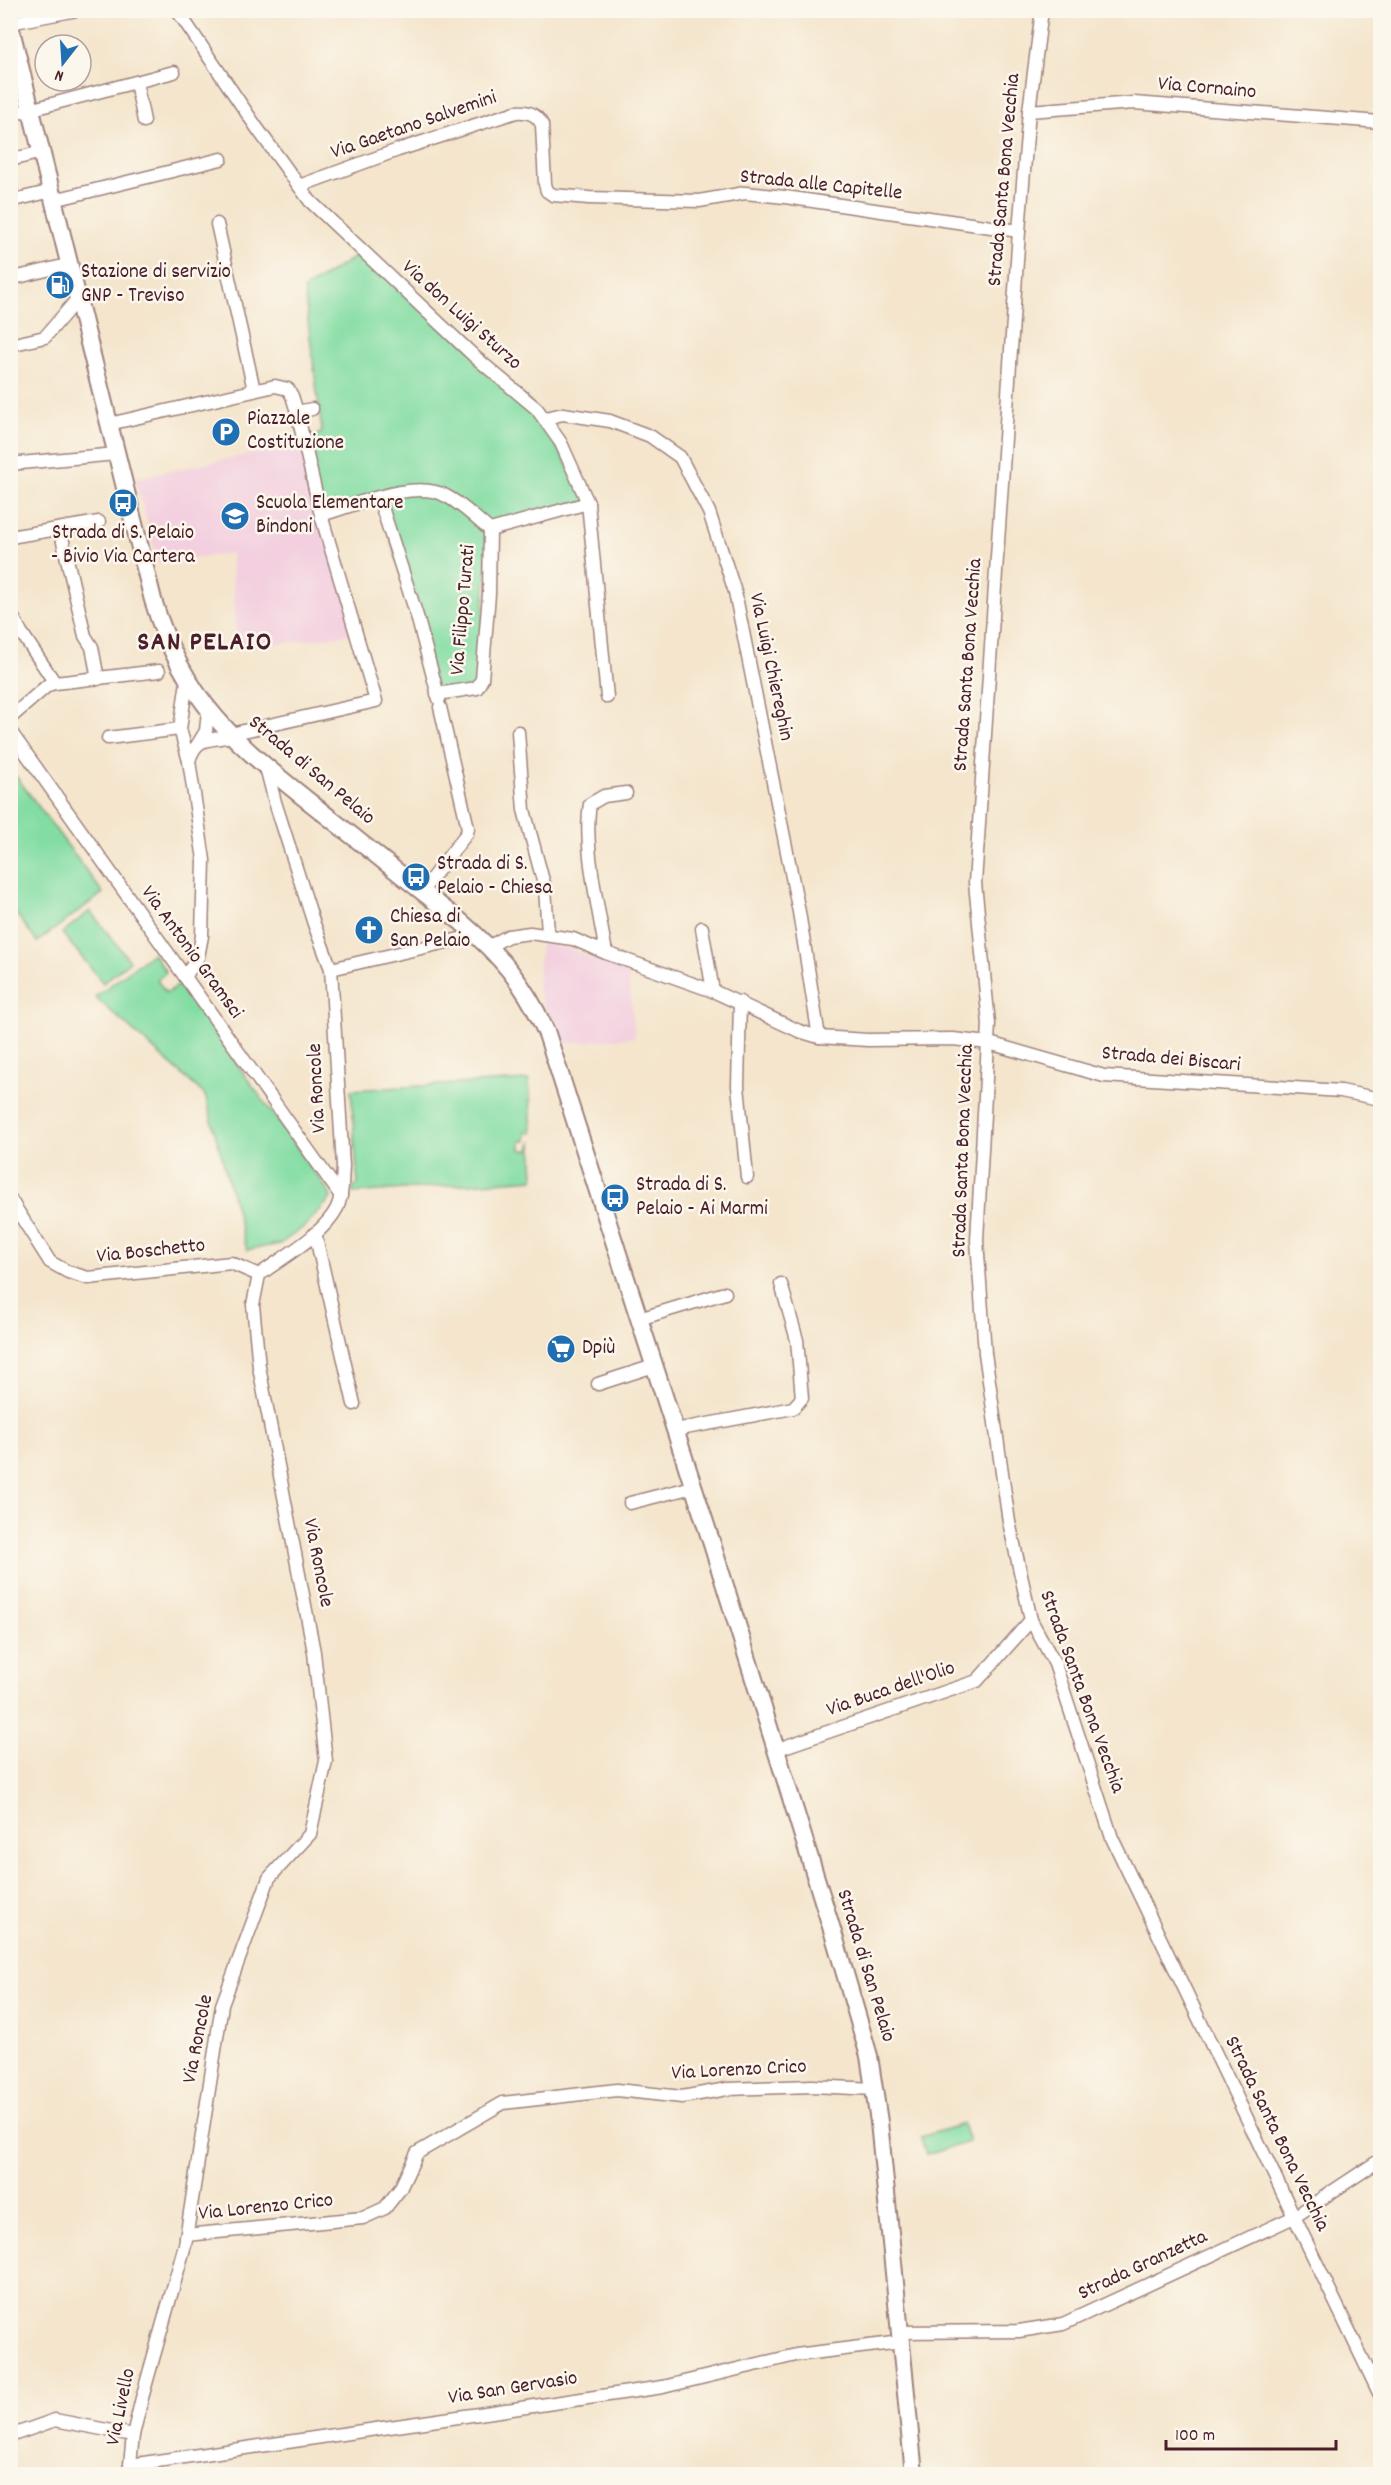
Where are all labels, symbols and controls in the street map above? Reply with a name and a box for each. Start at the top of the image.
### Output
north arrow [33,33,93,93]
text: N [52,63,66,87]
street label: Via Cornaino [1157,70,1257,108]
street label: Strada Santa Bona Vecchia [981,71,1029,288]
street label: Via Gaetano Salvemini [327,83,501,168]
street label: Strada alle Capitelle [738,163,904,209]
street label: Via don Luigi Sturzo [394,254,528,378]
place label: Stazione di servizio GNP - Treviso [81,258,231,312]
fuel station icon: Stazione di servizio GNP - Treviso [44,269,76,301]
place label: Piazzale Costituzione [247,405,344,459]
parking icon: Piazzale Costituzione [210,416,242,448]
bus stop icon: Strada di S. Pelaio - Bivio Via Cartera [107,487,139,519]
place label: Scuola Elementare Bindoni [256,489,404,543]
school or university icon: Scuola Elementare Bindoni [219,500,251,532]
place label: Strada di S. Pelaio - Bivio Via Cartera [51,519,196,573]
street label: Via Filippo Turati [443,543,485,676]
street label: Strada Santa Bona Vecchia [947,556,991,773]
street label: Via Luigi Chiereghin [740,590,800,744]
district label: SAN PELAIO [137,624,273,663]
street label: Strada di San Pelaio [241,709,381,833]
place label: Strada di S. Pelaio - Chiesa [437,850,554,904]
bus stop icon: Strada di S. Pelaio - Chiesa [400,861,432,893]
street label: Via Antonio Gramsci [132,880,250,1026]
place label: Chiesa di San Pelaio [390,903,470,957]
church icon: Chiesa di San Pelaio [353,914,385,946]
street label: Strada dei Biscari [1100,1039,1242,1081]
street label: Via Roncole [301,1042,335,1134]
street label: Strada Santa Bona Vecchia [945,1043,983,1258]
place label: Strada di S. Pelaio - Ai Marmi [636,1171,768,1225]
bus stop icon: Strada di S. Pelaio - Ai Marmi [599,1182,631,1214]
street label: Via Boschetto [95,1231,207,1273]
supermarket icon: Dpiù [545,1333,577,1365]
place label: Dpiù [582,1334,615,1364]
street label: Via Roncole [294,1516,340,1610]
street label: Strada Santa Bona Vecchia [1030,1587,1132,1799]
street label: Via Buca dell'Olio [823,1654,959,1726]
street label: Strada di San Pelaio [828,1886,902,2046]
street label: Via Roncole [176,1992,222,2086]
street label: Strada Santa Bona Vecchia [1216,2031,1337,2238]
street label: Via Lorenzo Crico [671,2052,807,2090]
street label: Via Lorenzo Crico [197,2186,335,2230]
street label: Strada Granzetta [1073,2222,1214,2309]
street label: Via San Gervasio [446,2364,580,2414]
street label: Via Livello [99,2366,145,2448]
scale bar [1166,2413,1336,2451]
text: 100 m [1175,2424,1215,2449]

